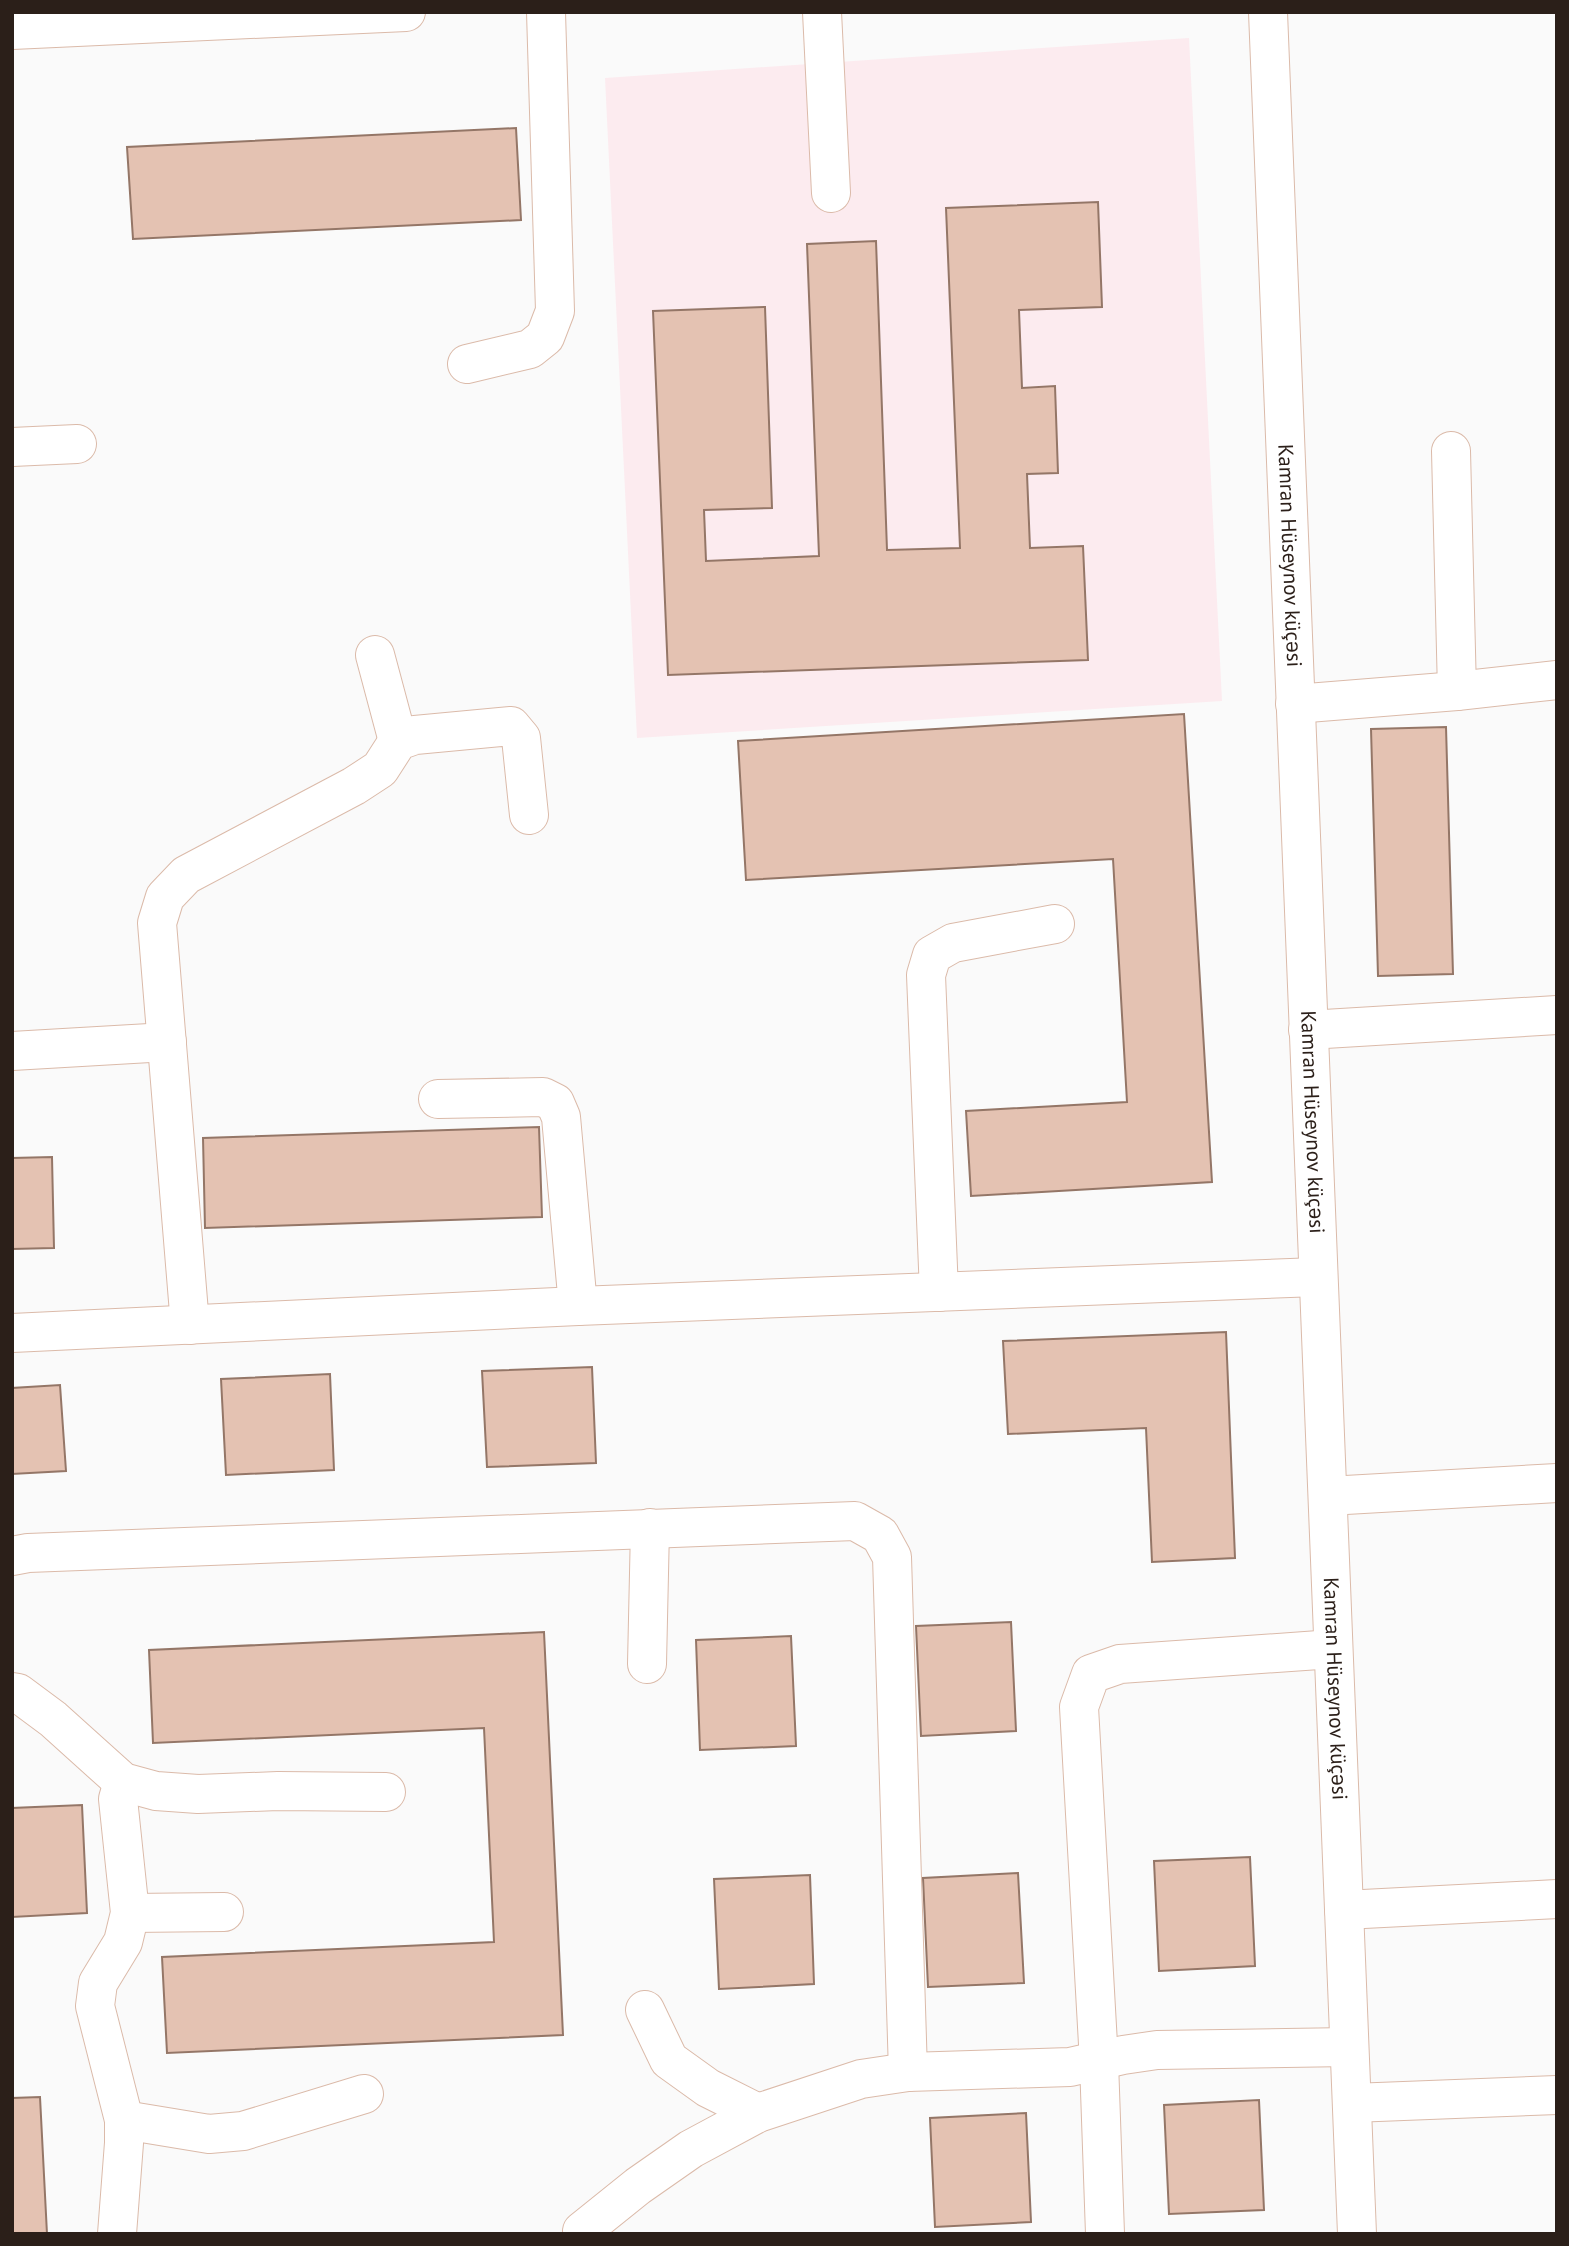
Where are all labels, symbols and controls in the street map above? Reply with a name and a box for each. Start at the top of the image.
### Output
street label: Kamran Hüseynov küçəsi [1272,443,1308,668]
street label: Kamran Hüseynov küçəsi [1295,1010,1331,1234]
street label: Kamran Hüseynov küçəsi [1318,1577,1354,1801]

